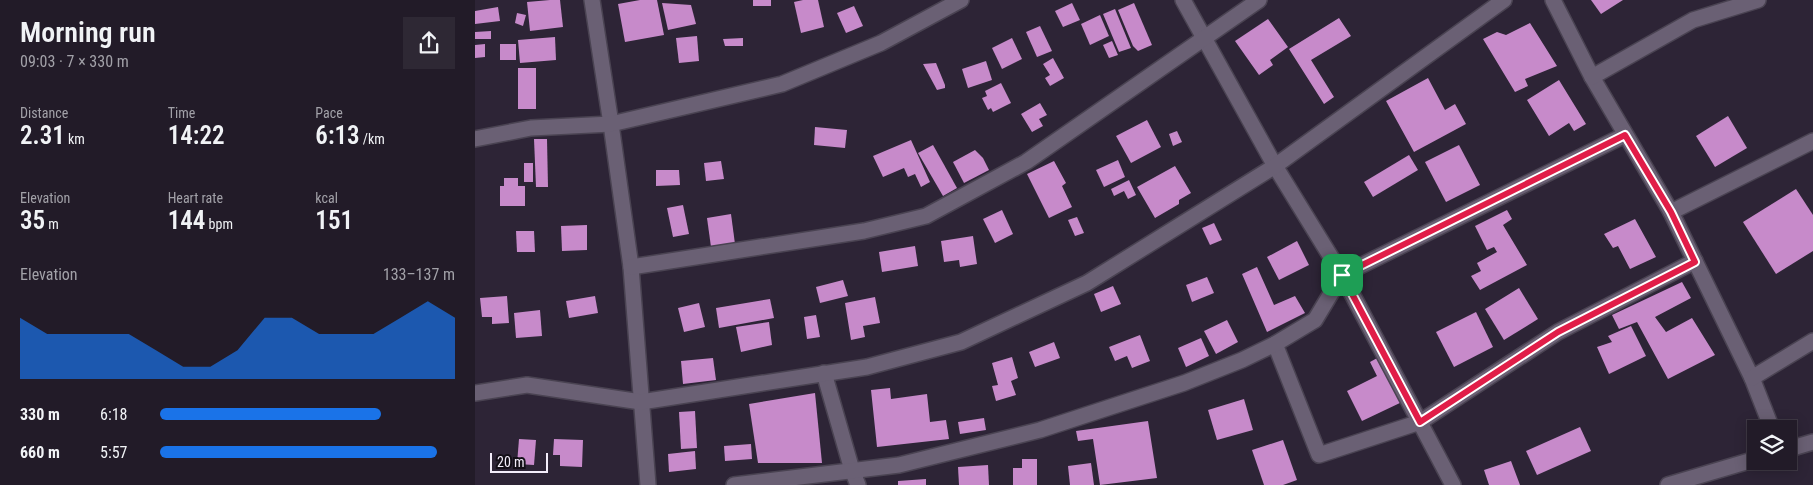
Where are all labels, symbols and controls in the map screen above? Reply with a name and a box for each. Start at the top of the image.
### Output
text: Morning run [20,16,156,49]
button: share [403,17,455,69]
text: 09:03 · 7 × 330 m [20,52,129,71]
text: Distance [20,105,68,121]
text: Time [168,105,195,121]
text: Pace [315,105,343,121]
text: 2.31 [20,121,65,150]
text: 14:22 [168,121,225,150]
text: 6:13 [315,121,360,150]
text: km [65,131,85,147]
text: /km [360,131,385,147]
text: Elevation [20,190,70,206]
text: Heart rate [168,190,223,206]
text: kcal [315,190,338,206]
text: 35 [20,206,45,235]
text: 144 [168,206,205,235]
text: 151 [315,206,353,235]
text: m [45,216,59,232]
text: bpm [205,216,233,232]
pin [1321,254,1363,296]
icon: arrive [1328,261,1356,289]
text: Elevation [20,265,78,284]
text: 133–137 m [383,265,455,284]
text: 330 m [20,405,60,424]
text: 6:18 [100,405,127,424]
map controls [1747,420,1797,470]
button: layers [1747,420,1797,470]
text: 660 m [20,443,60,462]
text: 5:57 [100,443,127,462]
scale bar [490,450,547,473]
text: 20 m [497,454,525,470]

